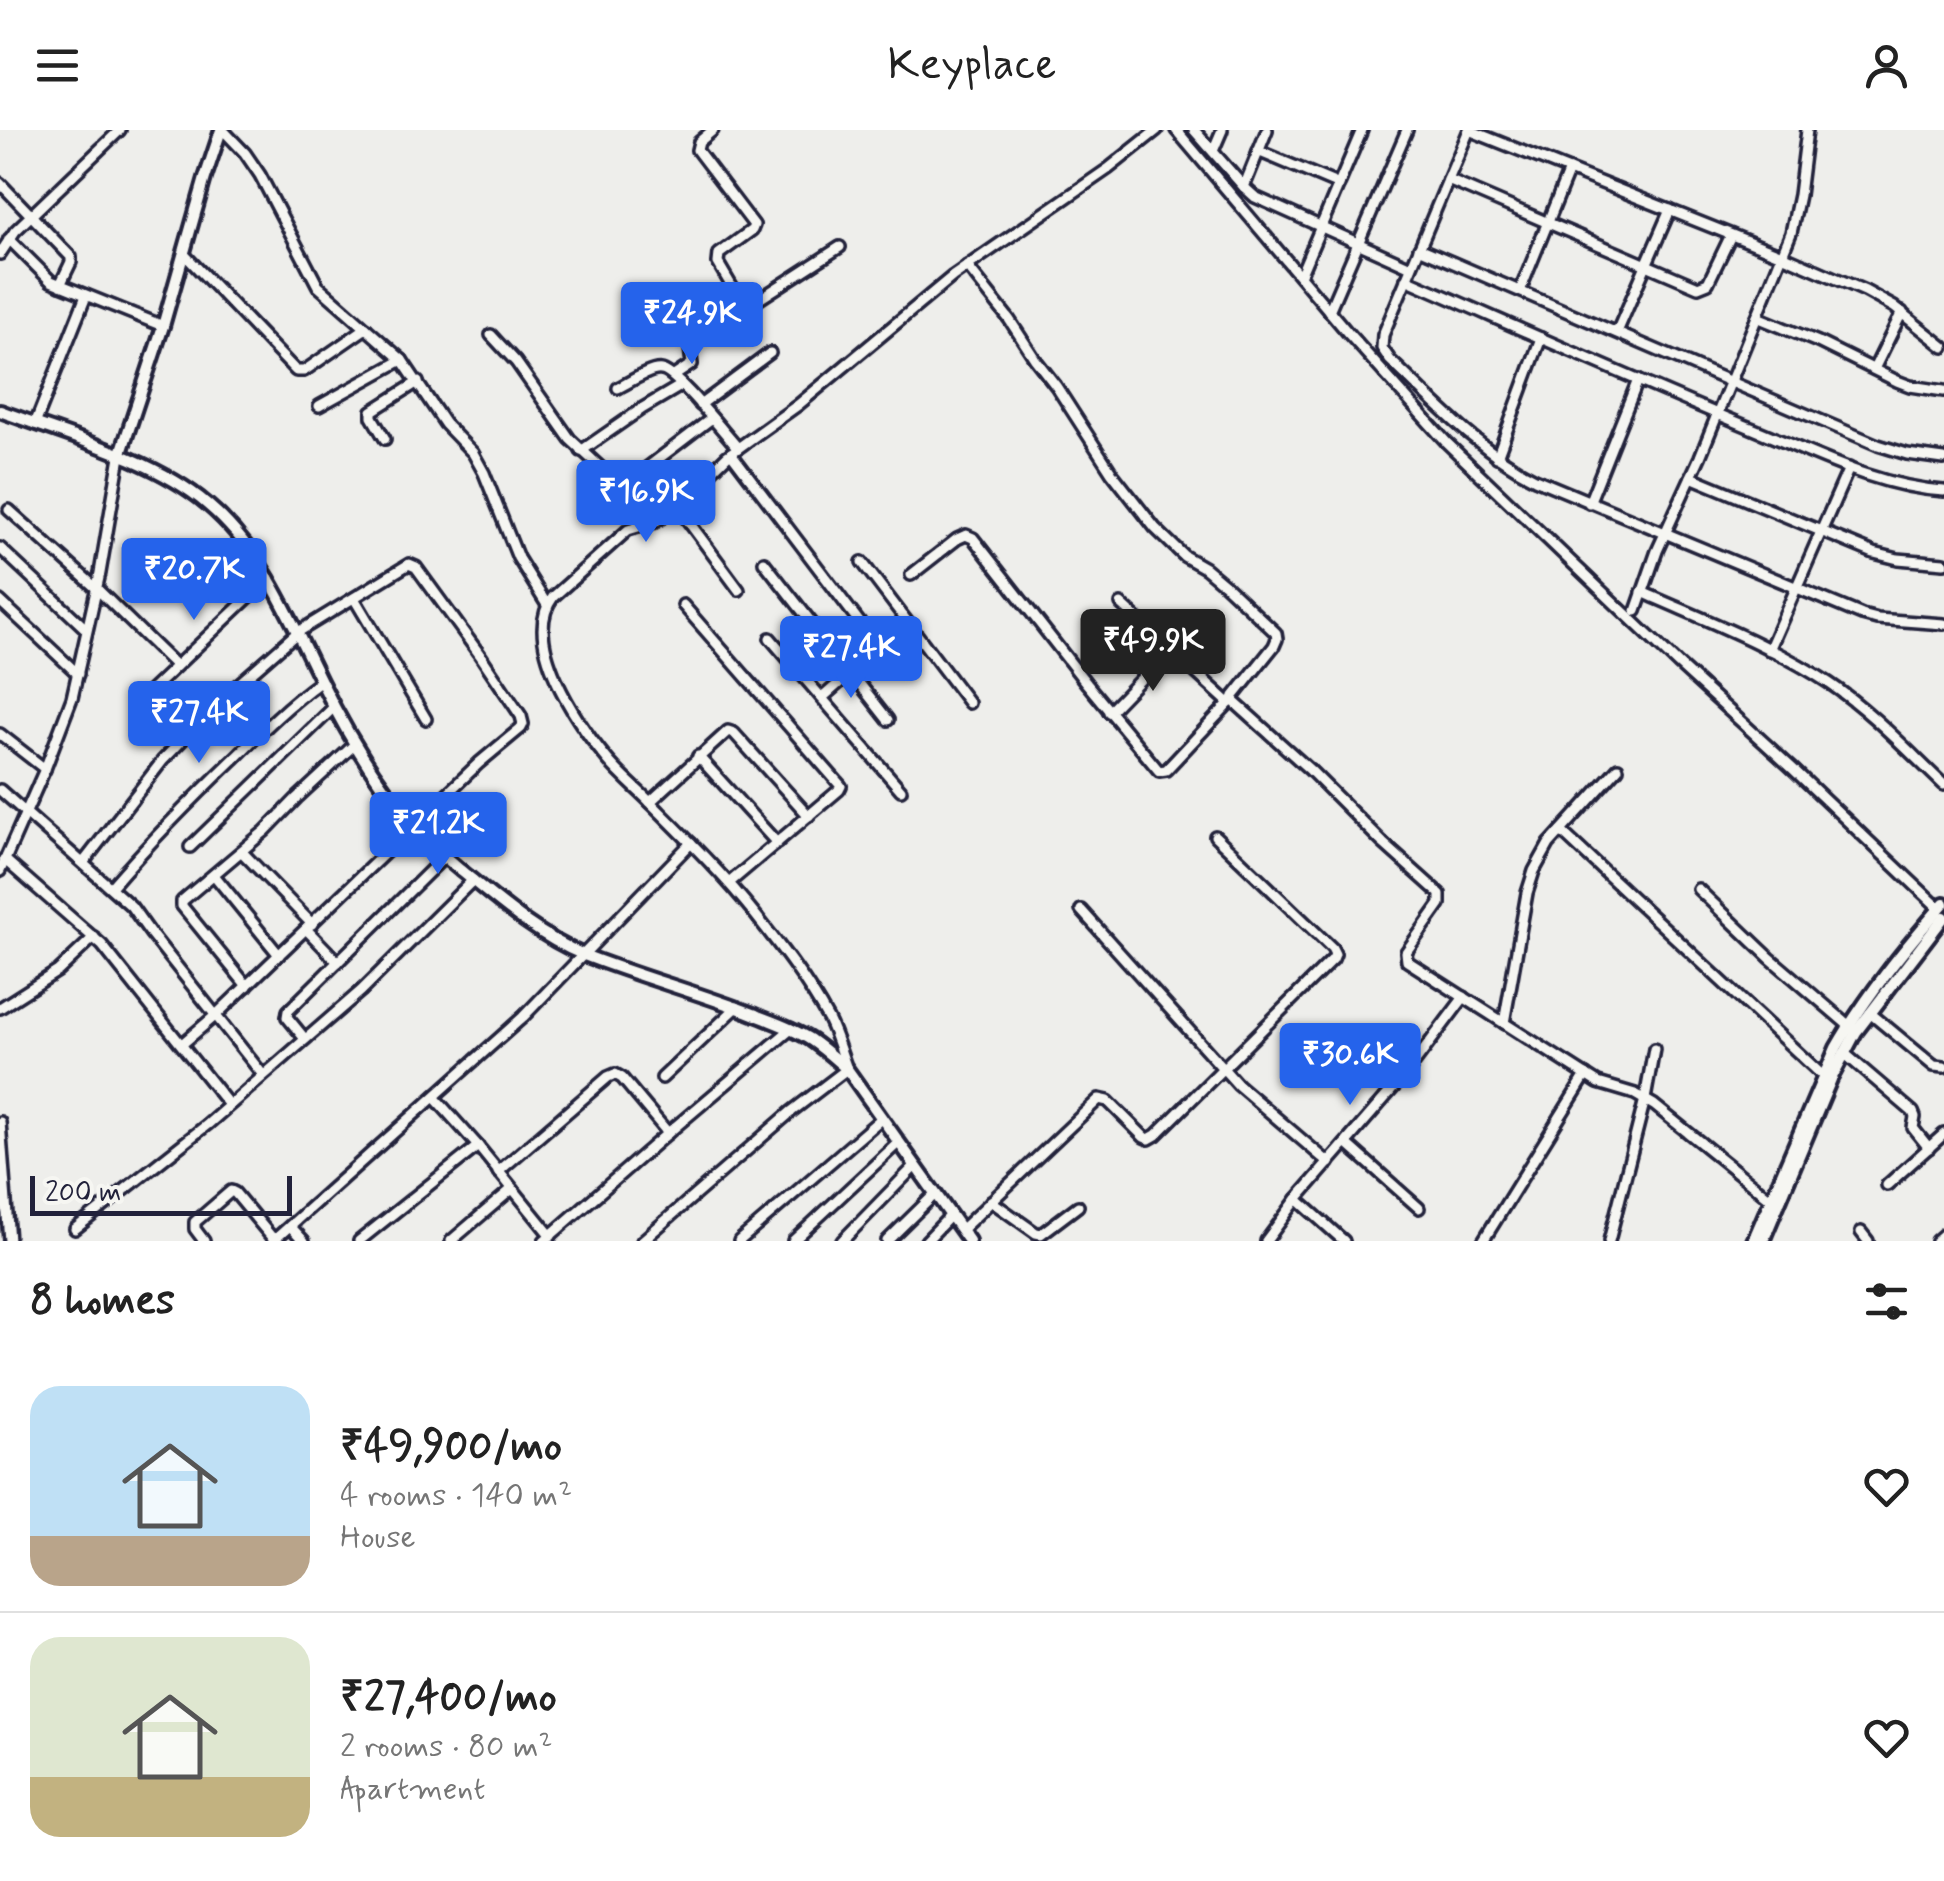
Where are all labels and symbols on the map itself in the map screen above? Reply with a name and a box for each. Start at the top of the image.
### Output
pin: ₹24.9K [611,282,773,367]
pin: ₹16.9K [565,460,727,545]
pin: ₹20.7K [113,538,275,623]
pin: ₹49.9K [1072,609,1234,694]
pin: ₹27.4K [770,616,932,701]
pin: ₹27.4K [118,681,280,766]
pin: ₹21.2K [357,792,519,877]
pin: ₹30.6K [1269,1023,1431,1108]
scale bar [30,1171,292,1216]

